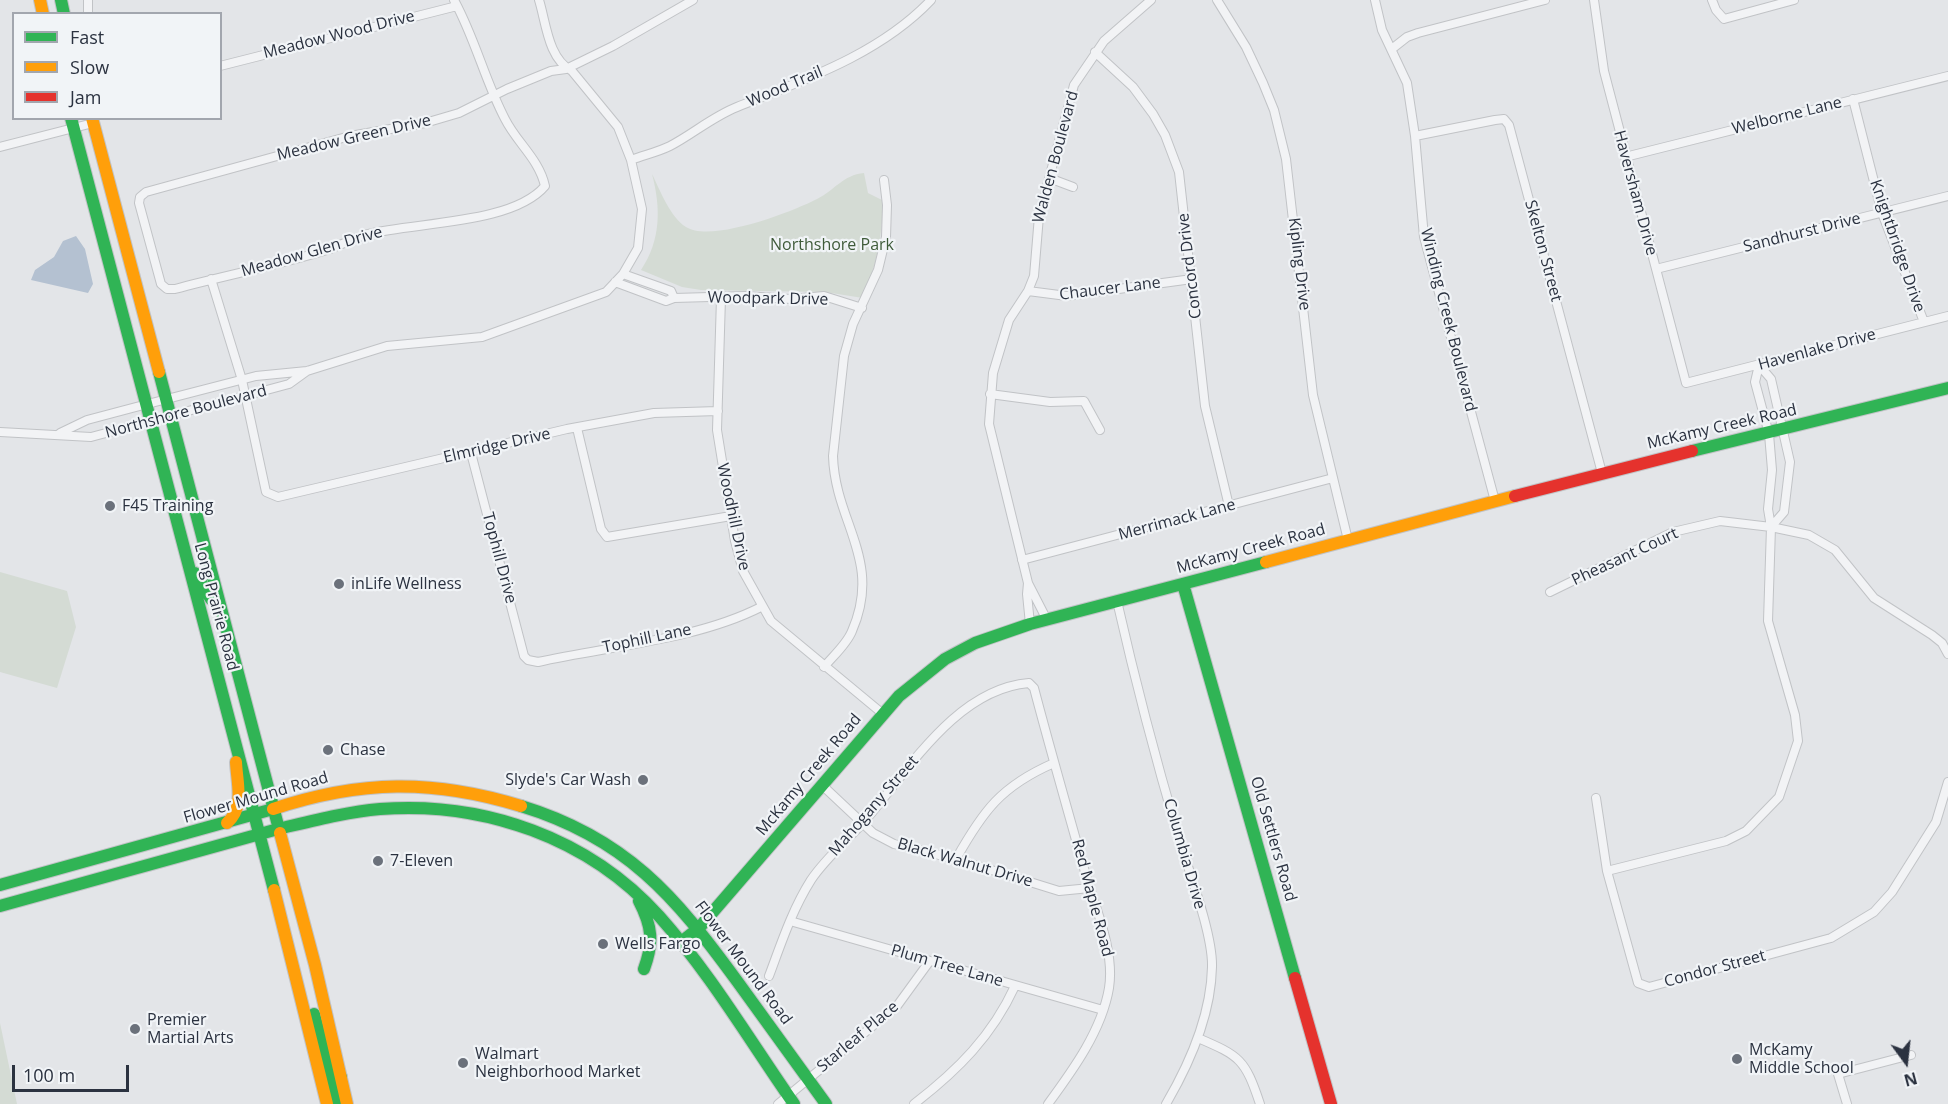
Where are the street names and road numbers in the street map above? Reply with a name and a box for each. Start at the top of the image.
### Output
street label: Meadow Wood Drive [261,7,417,63]
street label: Wood Trail [744,62,826,112]
street label: Walden Boulevard [1029,89,1083,225]
street label: Welborne Lane [1730,93,1844,139]
street label: Meadow Green Drive [275,111,433,165]
street label: Haversham Drive [1609,128,1661,258]
street label: Knightbridge Drive [1865,177,1929,315]
street label: Skelton Street [1520,198,1566,304]
street label: Sandhurst Drive [1741,209,1863,257]
street label: Concord Drive [1174,212,1206,320]
street label: Kipling Drive [1284,216,1314,312]
street label: Meadow Glen Drive [239,223,385,281]
street label: Winding Creek Boulevard [1416,226,1480,414]
street label: Chaucer Lane [1058,273,1162,305]
street label: Woodpark Drive [707,288,829,310]
street label: Havenlake Drive [1756,325,1878,375]
street label: Northshore Boulevard [103,381,269,443]
street label: McKamy Creek Road [1645,400,1799,454]
street label: Elmridge Drive [442,424,552,468]
street label: Woodhill Drive [712,462,754,572]
street label: Merrimack Lane [1116,495,1238,545]
street label: Tophill Drive [478,510,520,606]
street label: McKamy Creek Road [1175,520,1327,578]
street label: Pheasant Court [1569,524,1681,590]
street label: Long Prairie Road [190,541,242,673]
street label: Tophill Lane [601,620,693,658]
street label: McKamy Creek Road [752,710,866,840]
street label: Mahogany Street [825,752,923,860]
street label: Flower Mound Road [181,768,331,828]
street label: Old Settlers Road [1246,774,1300,904]
street label: Columbia Drive [1159,796,1209,912]
street label: Black Walnut Drive [895,834,1035,892]
street label: Red Maple Road [1067,837,1117,959]
street label: Flower Mound Road [690,897,796,1029]
street label: Plum Tree Lane [889,941,1005,991]
street label: Condor Street [1662,946,1768,992]
street label: Starleaf Place [813,997,903,1077]

